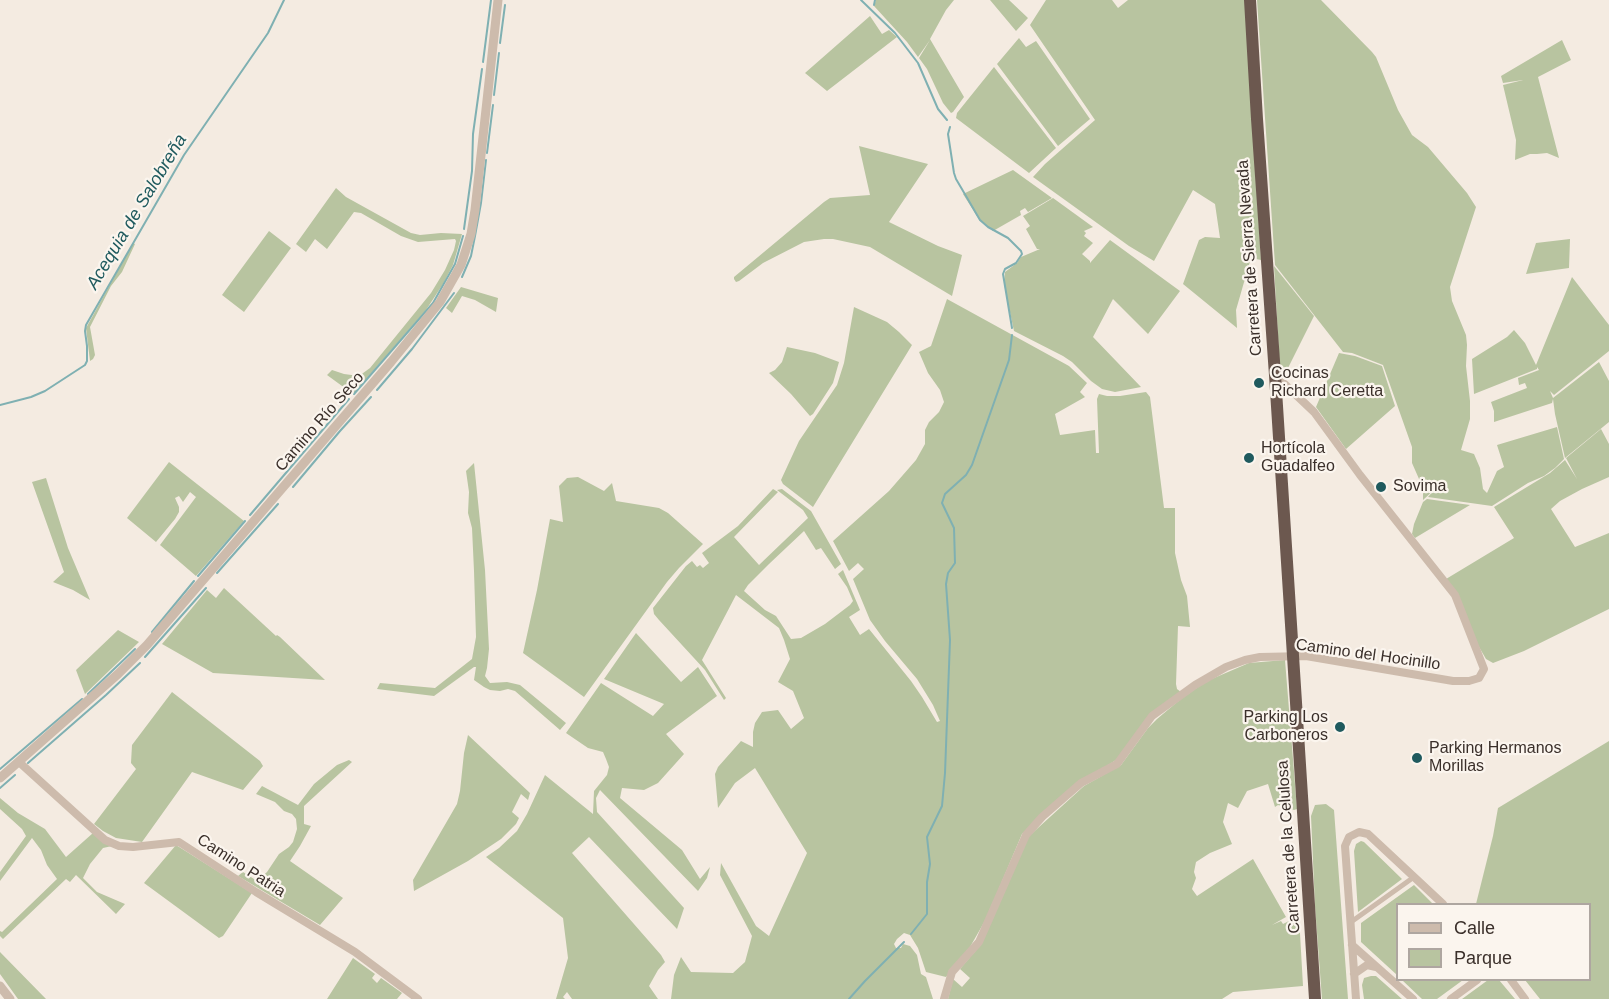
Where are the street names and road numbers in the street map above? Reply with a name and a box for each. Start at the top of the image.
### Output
street label: Carretera de Sierra Nevada [1234,159,1266,357]
street label: Camino Río Seco [272,368,368,476]
street label: Camino del Hocinillo [1294,635,1442,675]
street label: Carretera de la Celulosa [1273,760,1305,934]
street label: Camino Patria [193,830,289,902]

